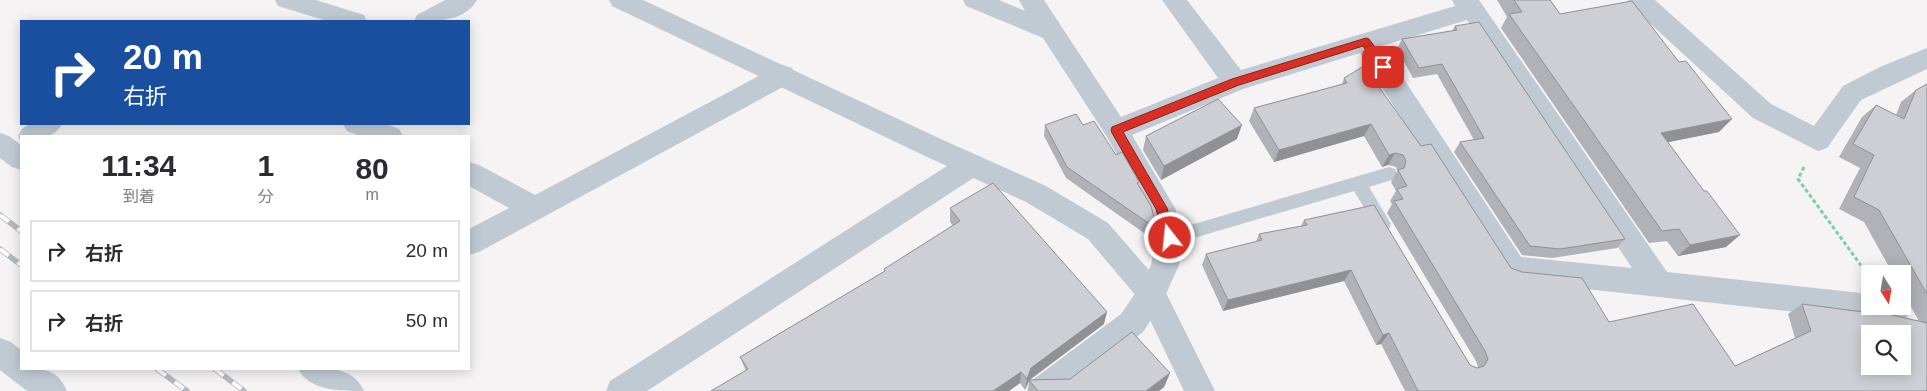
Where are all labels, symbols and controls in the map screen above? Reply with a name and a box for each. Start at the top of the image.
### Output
text: 20 m [123,37,203,76]
icon: right [40,40,105,105]
pin [1362,46,1404,88]
icon: arrive [1369,53,1397,81]
text: 右折 [123,84,167,109]
text: 11:34 [101,149,176,182]
text: 1 [257,149,274,182]
text: 80 [355,152,389,185]
text: m [365,186,379,203]
text: 到着 [123,188,155,205]
text: 分 [258,188,274,205]
position arrow [1143,211,1195,263]
icon: right [42,237,70,265]
text: 20 m [406,240,448,261]
text: 右折 [85,243,123,264]
north arrow [1861,265,1911,315]
map controls [1861,265,1911,375]
icon: right [42,307,70,335]
text: 50 m [406,310,448,331]
text: 右折 [85,313,123,334]
button: search [1861,325,1911,375]

